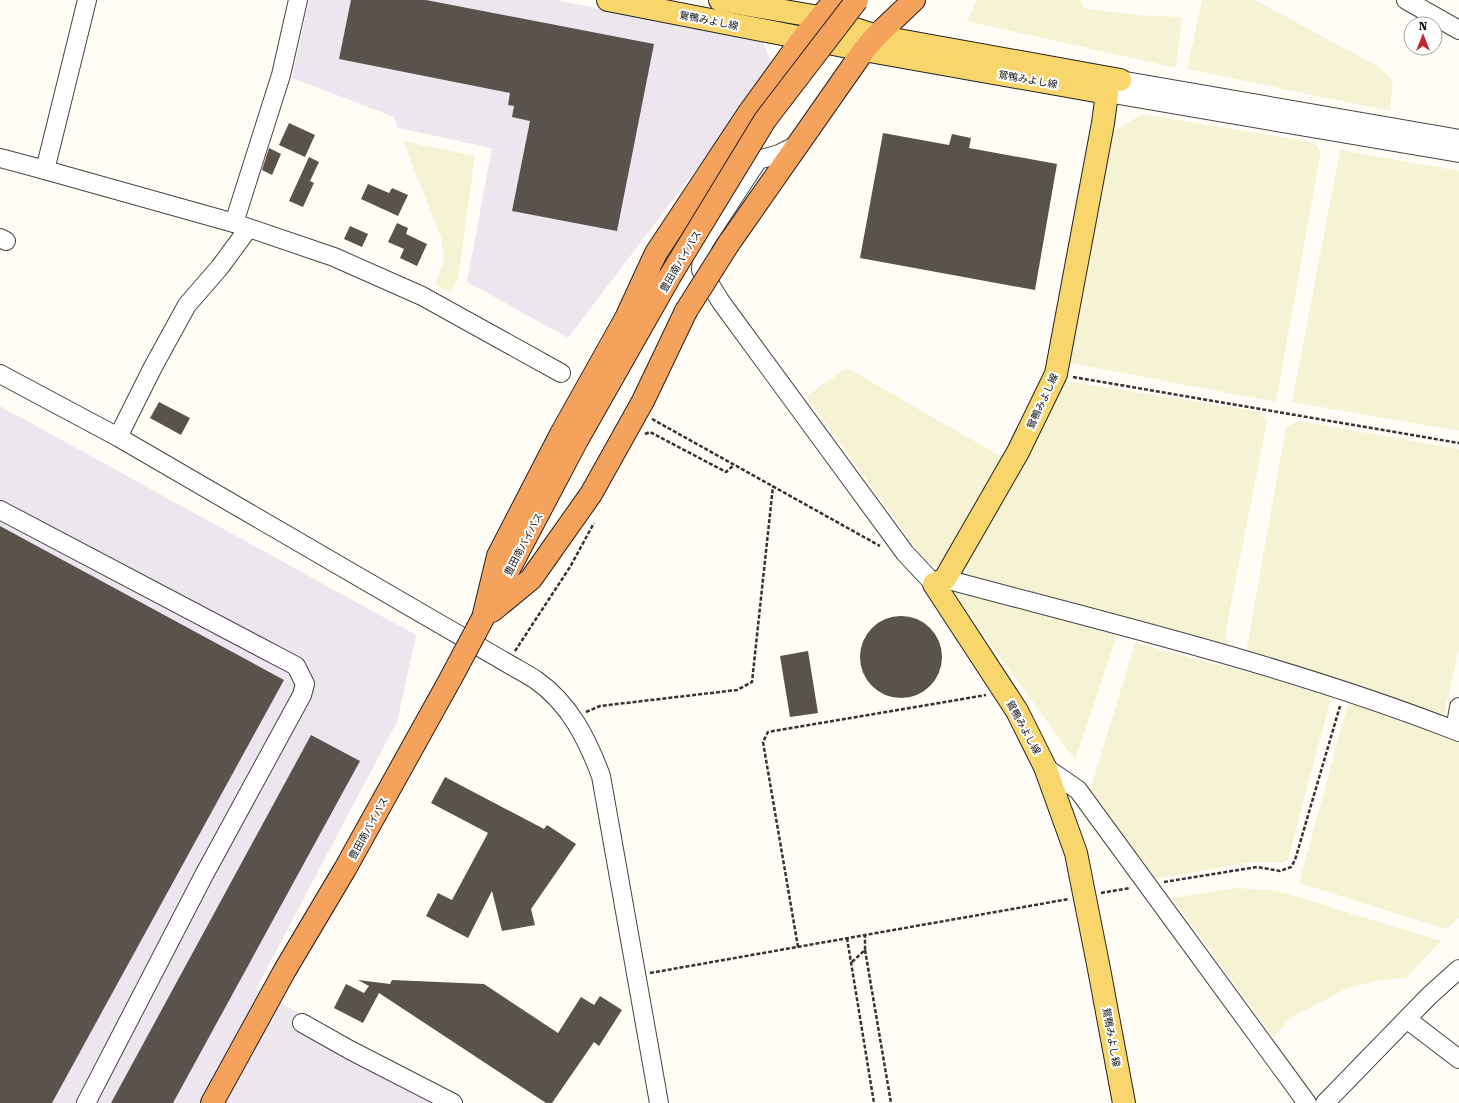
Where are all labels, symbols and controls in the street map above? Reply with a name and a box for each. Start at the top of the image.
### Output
street label: 鴛鴨みよし線 [678,9,739,32]
north arrow [1403,16,1443,56]
text: N [1419,20,1428,33]
street label: 鴛鴨みよし線 [997,69,1058,90]
street label: 豊田南バイパス [658,229,703,294]
street label: 鴛鴨みよし線 [1025,372,1060,431]
street label: 豊田南バイパス [502,511,545,578]
street label: 鴛鴨みよし線 [1004,698,1043,756]
street label: 豊田南バイパス [347,795,390,861]
street label: 鴛鴨みよし線 [1101,1007,1122,1068]

